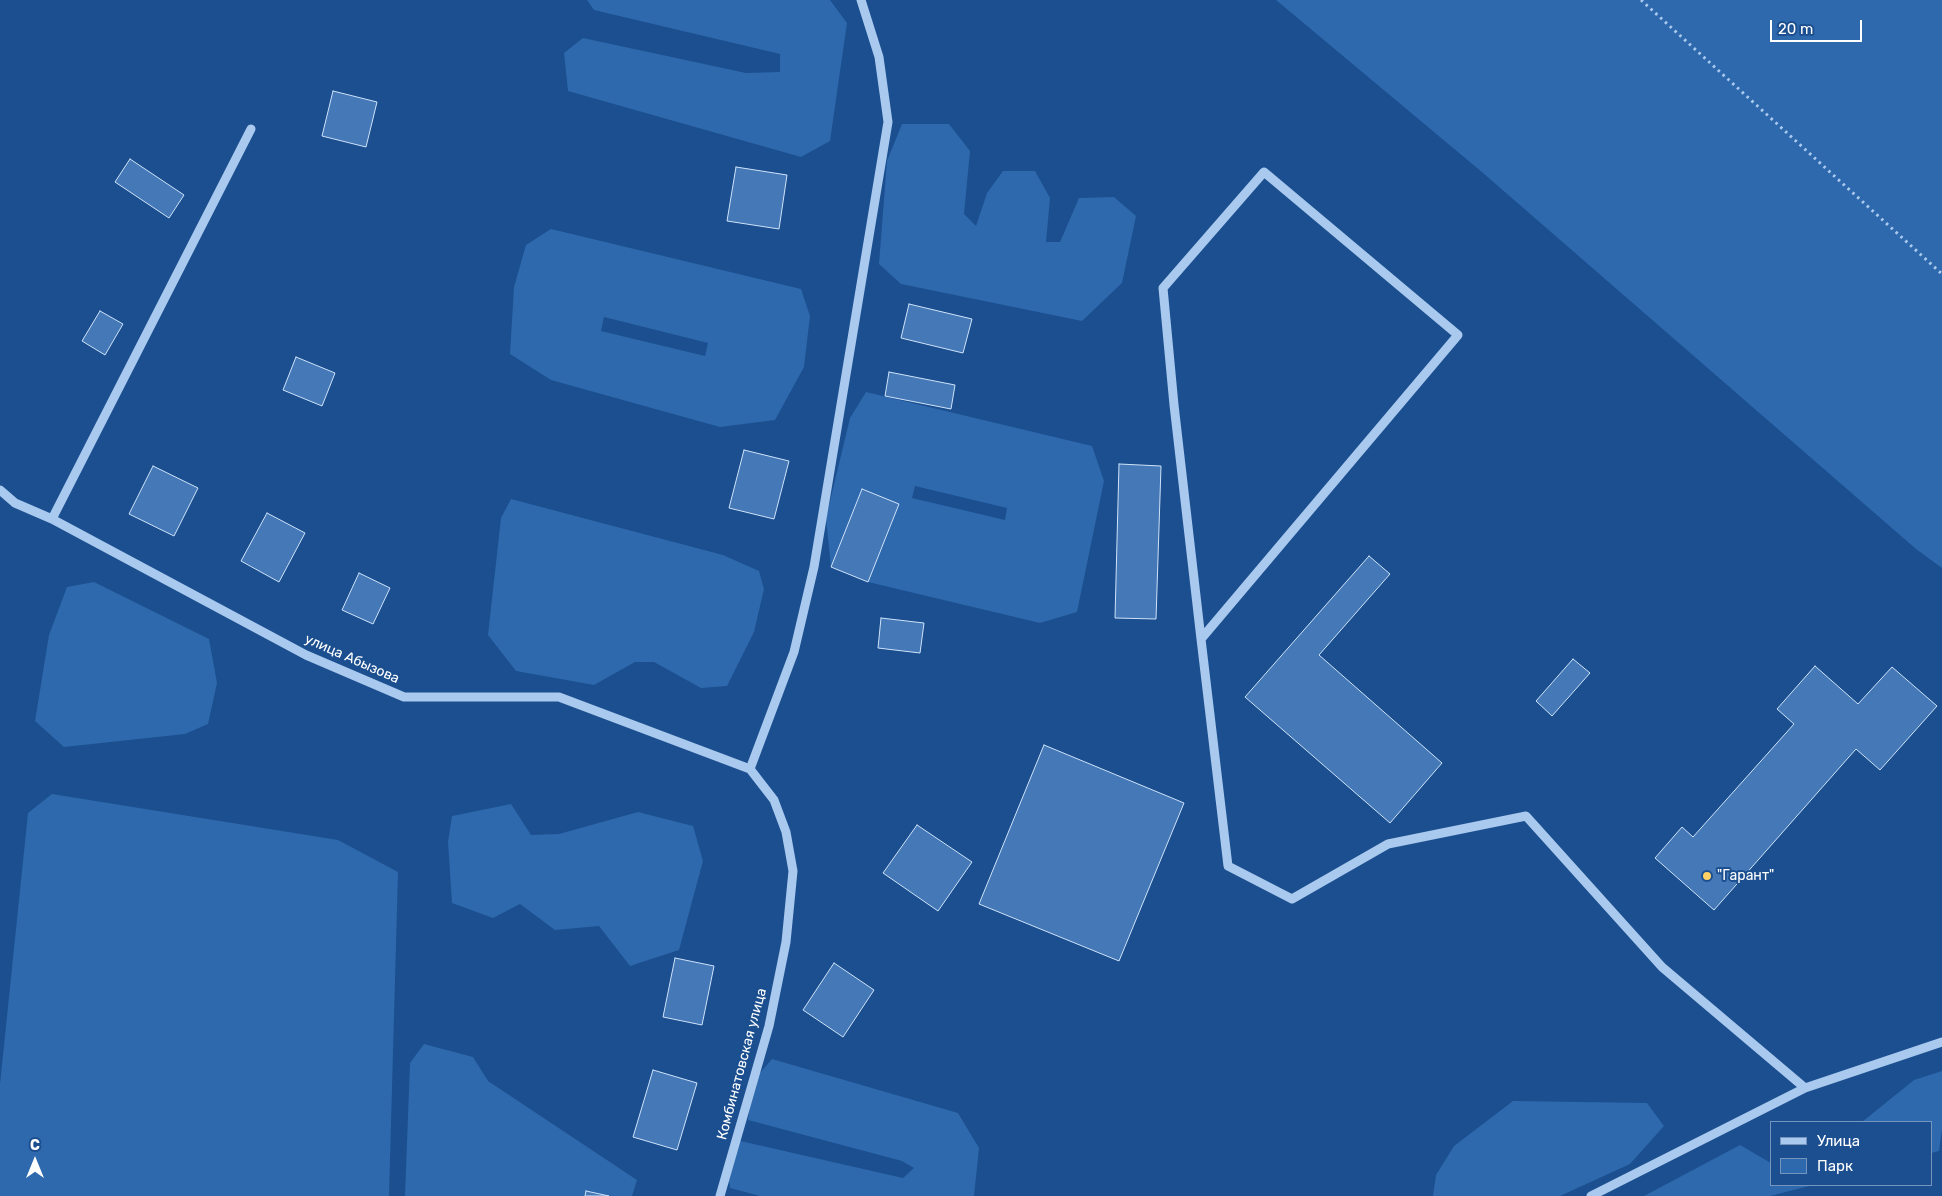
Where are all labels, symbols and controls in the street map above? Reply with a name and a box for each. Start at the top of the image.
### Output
scale bar [1772,10,1864,42]
text: 20 m [1778,20,1813,38]
street label: улица Абызова [302,631,402,687]
place label: "Гарант" [1717,868,1774,884]
marker: "Гарант" [1701,870,1713,882]
street label: Комбинатовская улица [714,986,770,1142]
legend [1770,1121,1932,1186]
text: Улица [1817,1132,1860,1150]
north arrow [10,1136,60,1186]
text: С [30,1137,40,1154]
text: Парк [1817,1157,1853,1175]

